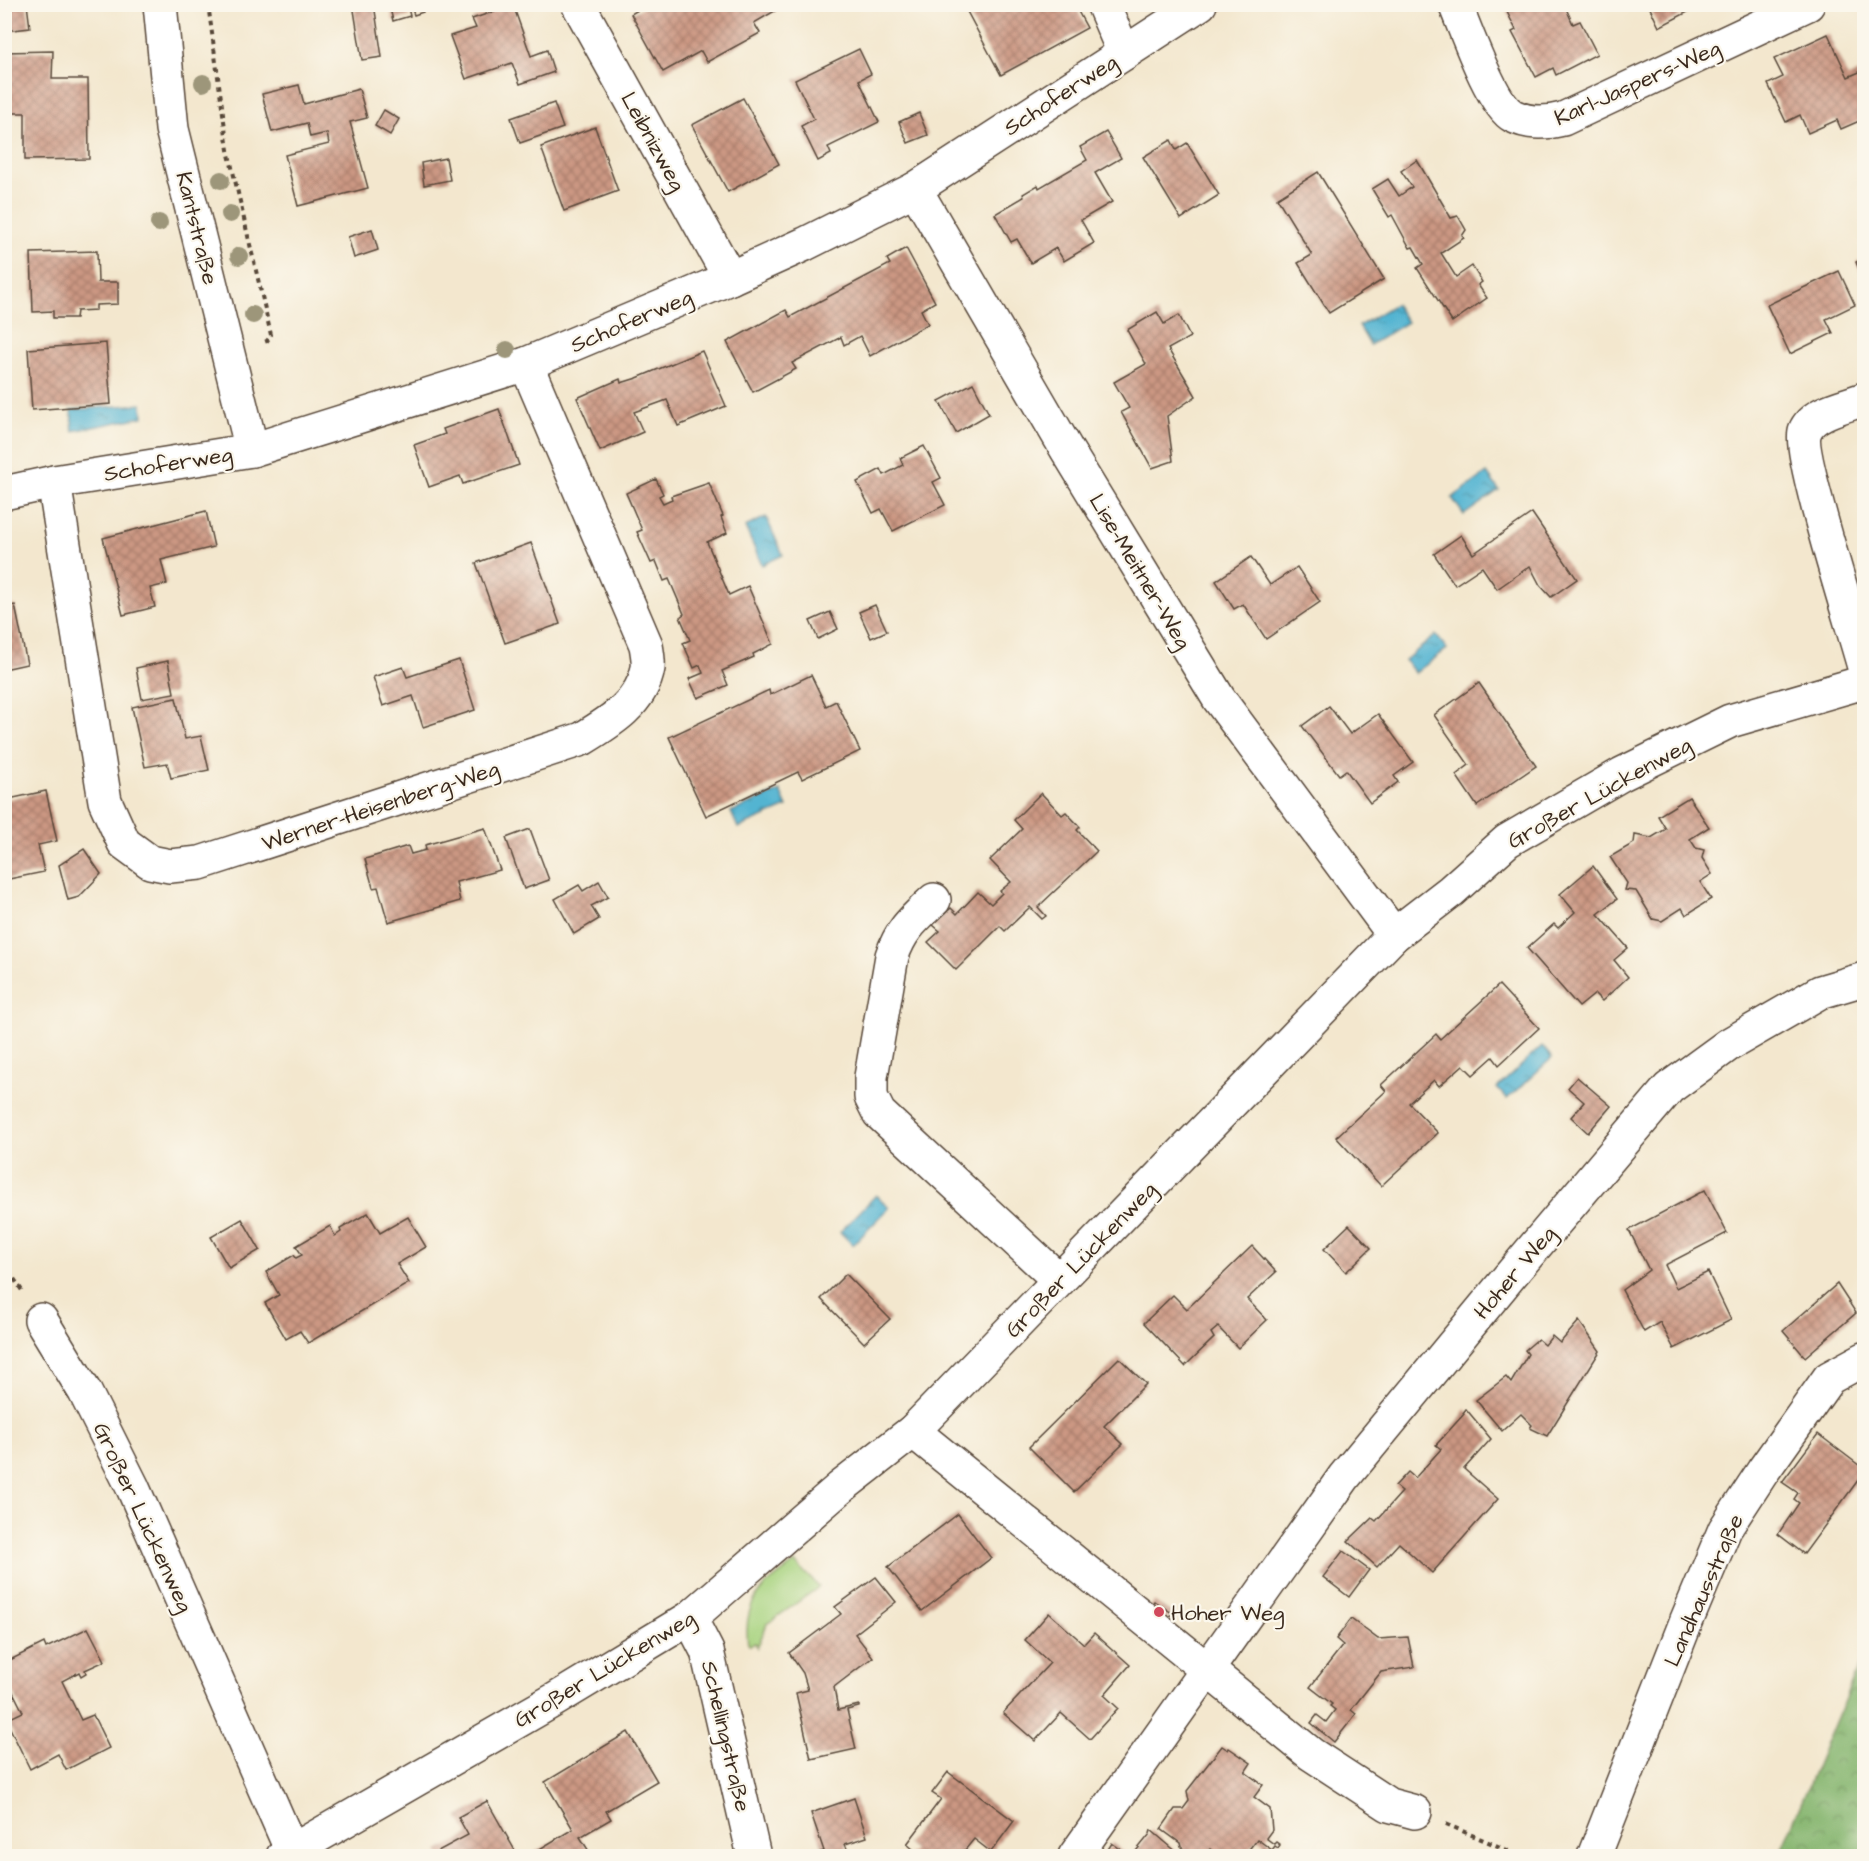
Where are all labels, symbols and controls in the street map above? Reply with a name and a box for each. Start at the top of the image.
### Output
street label: Karl-Jaspers-Weg [1550,33,1726,135]
street label: Schoferweg [998,47,1124,144]
street label: Leibnizweg [612,87,693,197]
street label: Kantstraße [168,169,226,288]
street label: Schoferweg [566,282,698,362]
street label: Schoferweg [102,439,235,491]
street label: Lise-Meitner-Weg [1080,488,1198,656]
street label: Großer Lückenweg [1502,730,1698,858]
street label: Werner-Heisenberg-Weg [258,753,503,860]
street label: Großer Lückenweg [998,1175,1165,1346]
street label: Hoher Weg [1467,1220,1564,1327]
street label: Großer Lückenweg [84,1418,200,1618]
street label: Landhausstraße [1657,1509,1752,1672]
place label: Hoher Weg [1171,1598,1284,1630]
street label: Großer Lückenweg [508,1603,702,1736]
marker: Hoher Weg [1152,1605,1166,1619]
street label: Schellingstraße [692,1658,758,1815]

